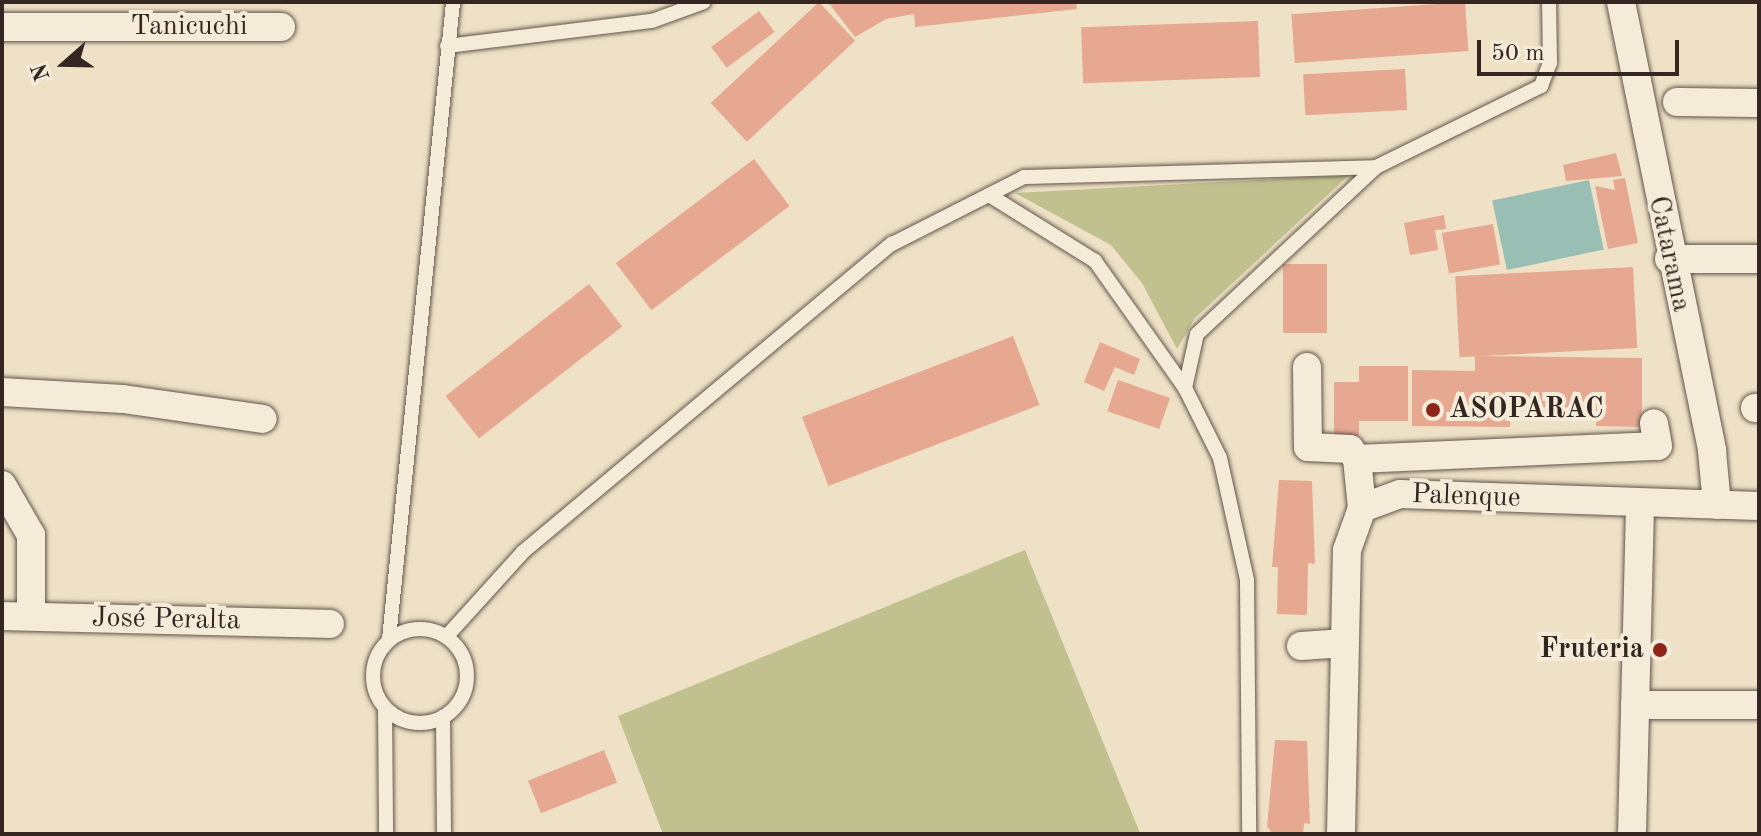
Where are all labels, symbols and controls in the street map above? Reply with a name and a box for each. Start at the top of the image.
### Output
street label: Tanicuchi [130,10,248,44]
north arrow [24,24,104,104]
scale bar [1481,24,1683,74]
text: 50 m [1491,42,1545,66]
text: N [28,61,55,84]
street label: Catarama [1640,193,1698,315]
place label: ASOPARAC [1449,393,1603,427]
marker: ASOPARAC [1424,401,1442,419]
street label: Palenque [1411,478,1521,516]
street label: José Peralta [91,602,241,638]
place label: Fruteria [1540,633,1644,667]
marker: Fruteria [1651,641,1669,659]

